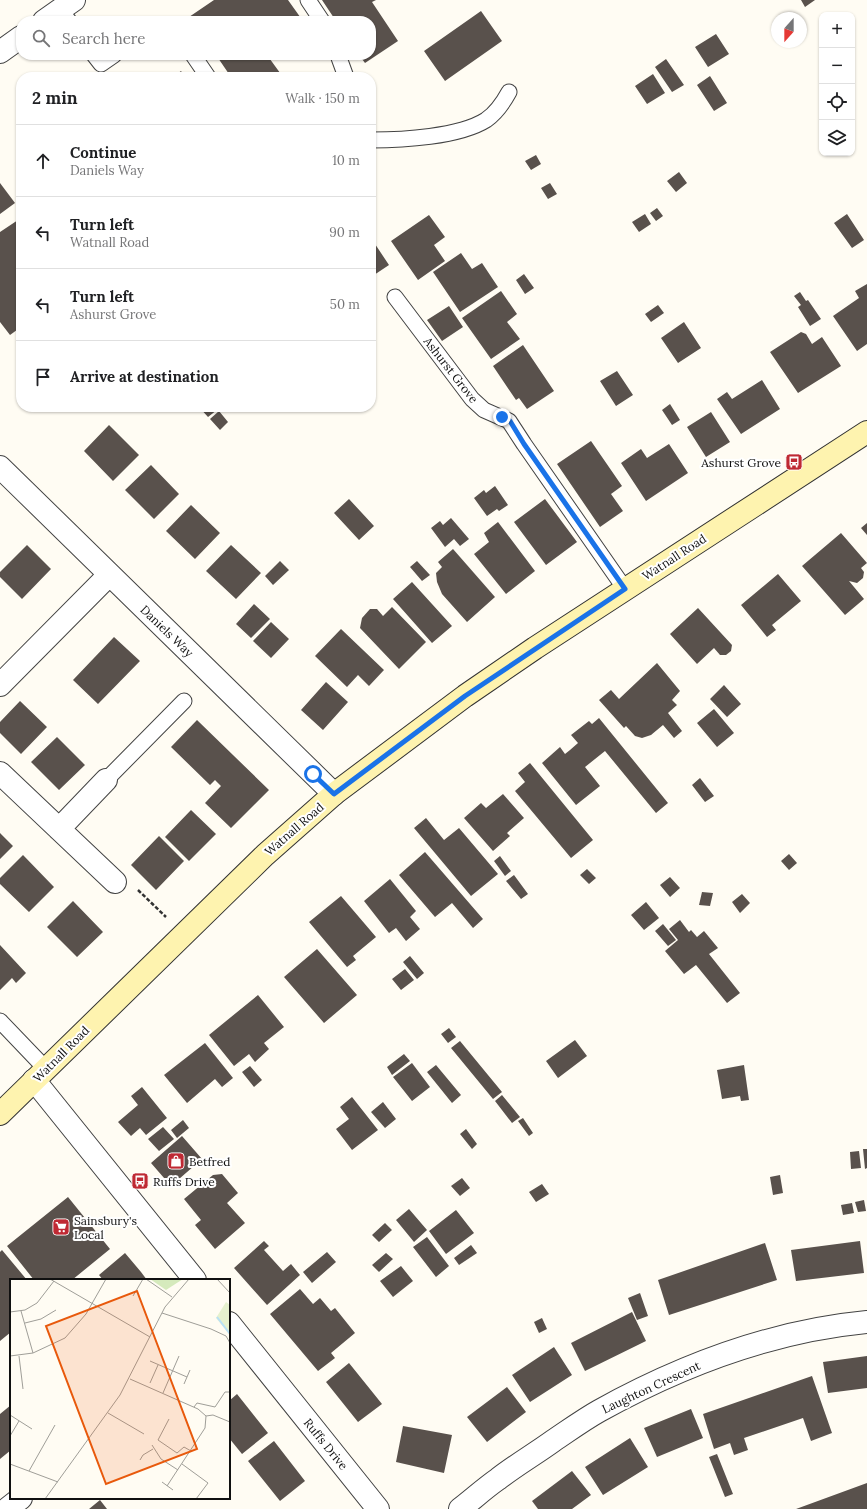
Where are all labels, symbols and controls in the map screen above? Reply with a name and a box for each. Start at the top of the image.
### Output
north arrow [771,12,807,48]
map controls [819,12,855,156]
button: + [819,12,855,48]
search box [16,16,376,60]
icon: search [30,27,52,49]
text: Search here [62,29,145,48]
button: − [819,48,855,84]
button: locate [819,84,855,120]
text: 2 min [32,87,78,109]
text: Walk · 150 m [285,90,360,107]
button: layers [819,120,855,156]
text: Continue [70,143,136,162]
icon: ahead [32,150,54,172]
text: 10 m [332,152,360,169]
text: Daniels Way [70,162,144,179]
text: Turn left [70,215,134,234]
icon: left [32,222,54,244]
text: 90 m [329,224,360,241]
text: Watnall Road [70,234,149,251]
text: Turn left [70,287,134,306]
icon: left [32,294,54,316]
text: 50 m [330,296,360,313]
text: Ashurst Grove [70,306,156,323]
street label: Ashurst Grove [420,333,482,406]
icon: arrive [32,366,54,388]
text: Arrive at destination [70,367,219,386]
route end [493,408,511,426]
bus stop icon: Ashurst Grove [784,452,804,472]
place label: Ashurst Grove [700,455,781,470]
street label: Watnall Road [639,531,709,583]
street label: Daniels Way [137,602,197,661]
route start [304,765,322,783]
street label: Watnall Road [261,799,327,859]
street label: Watnall Road [30,1023,92,1085]
shop icon: Betfred [166,1151,186,1171]
place label: Betfred [189,1154,230,1169]
bus stop icon: Ruffs Drive [130,1171,150,1191]
place label: Ruffs Drive [153,1174,215,1189]
place label: Sainsbury's Local [74,1213,138,1242]
supermarket icon: Sainsbury's Local [51,1217,71,1237]
inset map [10,1279,230,1499]
street label: Laughton Crescent [599,1357,703,1416]
street label: Ruffs Drive [301,1415,352,1473]

